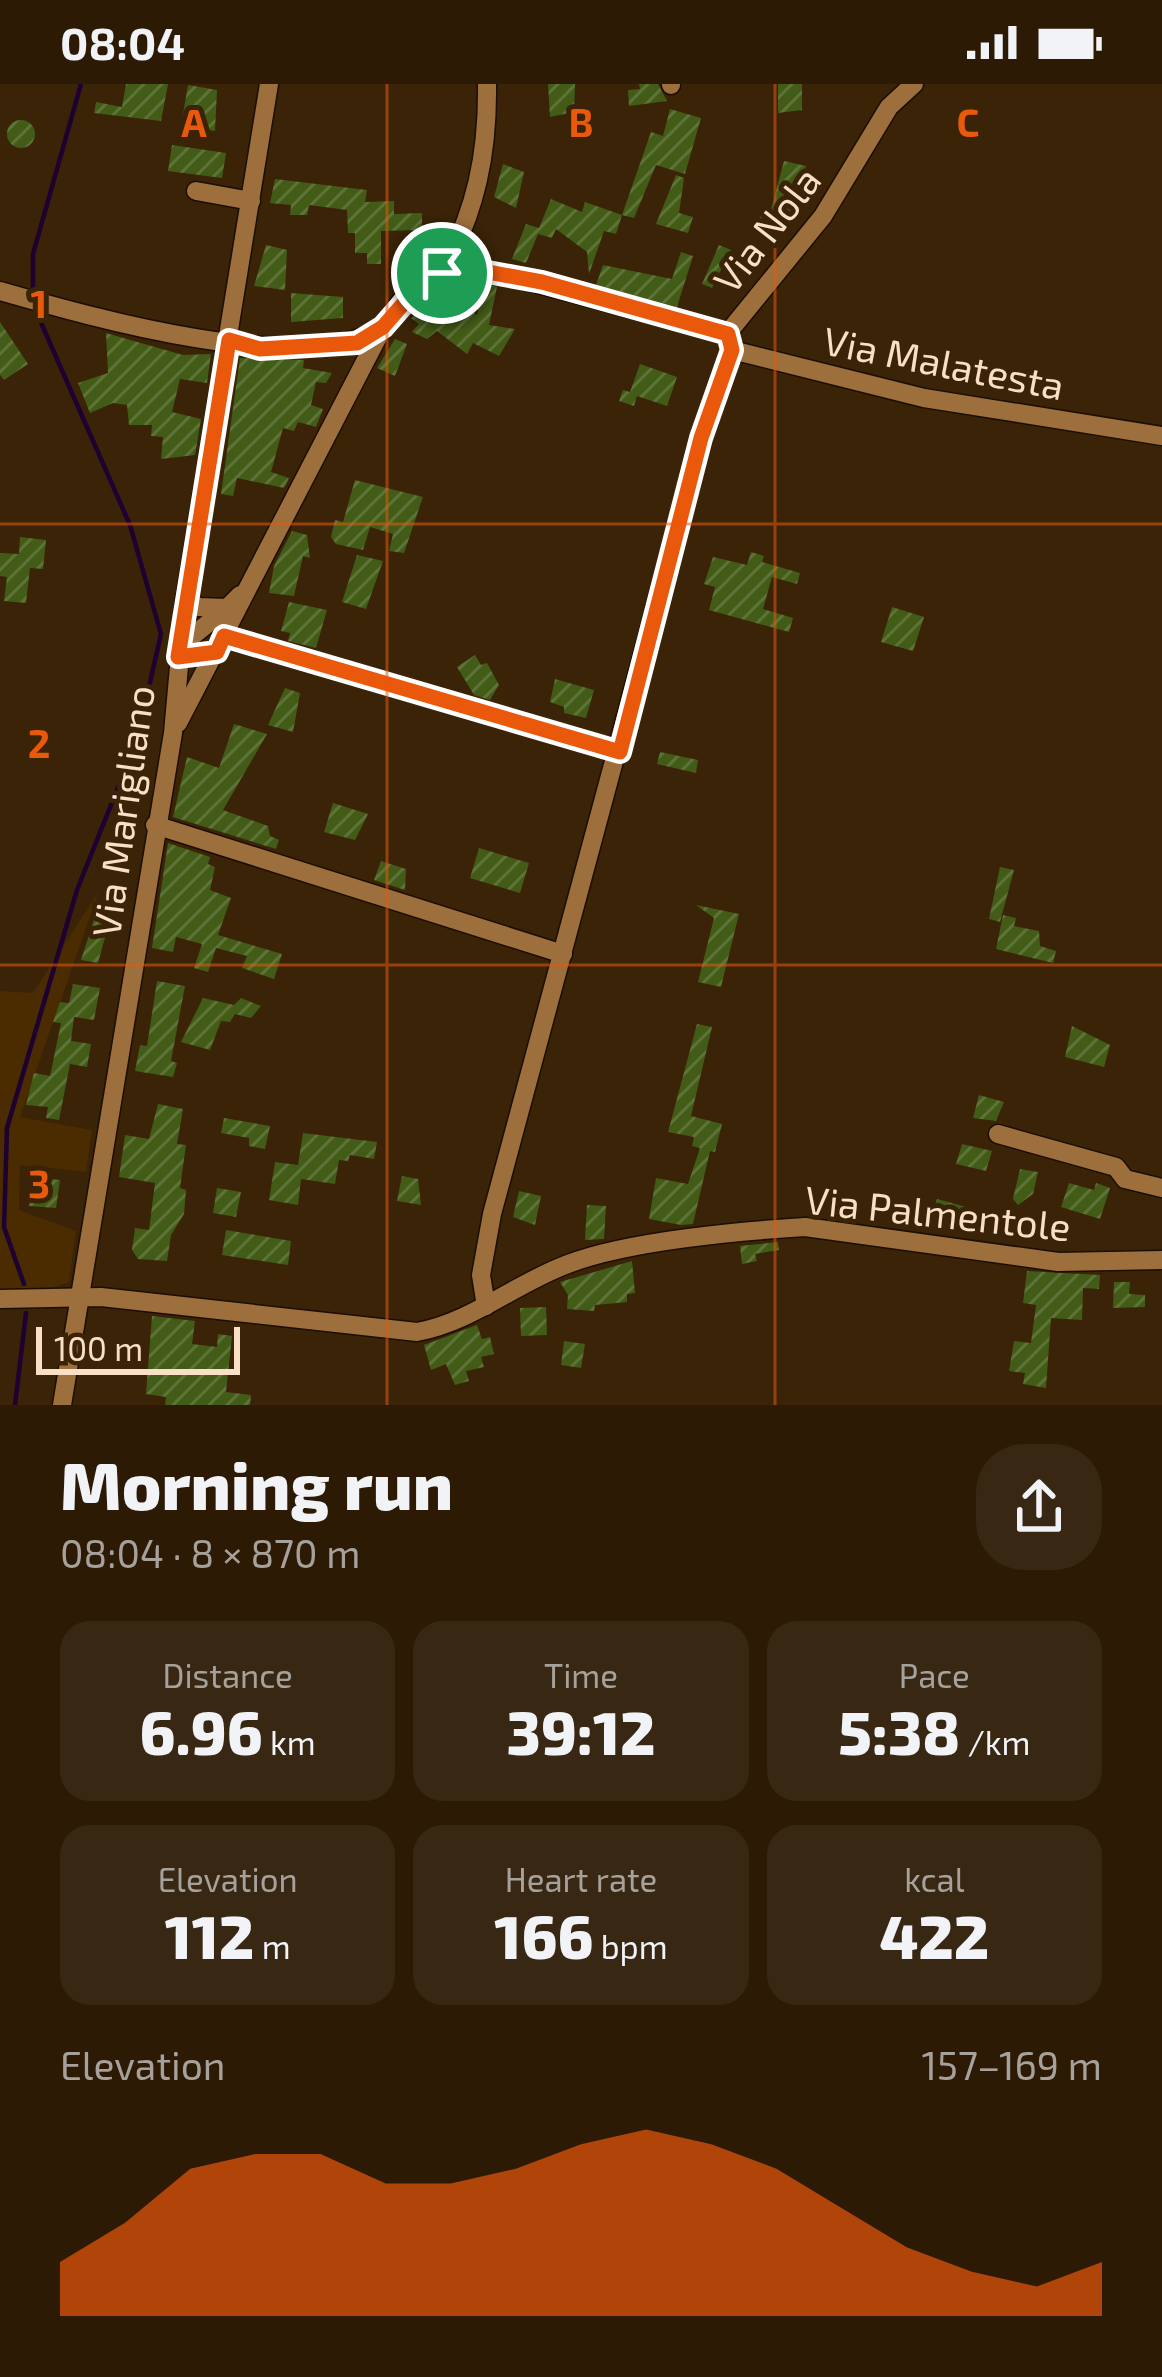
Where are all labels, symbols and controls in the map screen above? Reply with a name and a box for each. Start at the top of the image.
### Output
text: 08:04 [60,15,185,69]
text: A [181,98,207,145]
text: B [569,98,593,145]
text: C [957,98,979,145]
street label: Via Nola [702,157,830,301]
pin [391,222,493,324]
icon: arrive [409,240,475,306]
text: 1 [31,279,47,326]
street label: Via Malatesta [820,316,1068,408]
street label: Via Marigliano [81,682,163,940]
text: 2 [28,719,50,766]
text: 3 [28,1159,50,1206]
street label: Via Palmentole [803,1175,1073,1249]
scale bar [36,1321,240,1374]
text: 100 m [54,1328,143,1368]
text: Morning run [60,1444,453,1523]
button: share [976,1444,1102,1570]
text: 08:04 · 8 × 870 m [60,1529,360,1576]
text: Distance [163,1655,293,1695]
text: Time [544,1655,618,1695]
text: Pace [899,1655,970,1695]
text: 6.96 [140,1695,263,1767]
text: 39:12 [507,1695,655,1767]
text: 5:38 [838,1695,960,1767]
text: km [263,1722,316,1762]
text: /km [960,1722,1030,1762]
text: Elevation [158,1859,298,1899]
text: Heart rate [505,1859,657,1899]
text: kcal [904,1859,965,1899]
text: 112 [165,1899,254,1971]
text: 166 [494,1899,593,1971]
text: 422 [879,1899,989,1971]
text: m [254,1926,291,1966]
text: bpm [593,1926,668,1966]
text: Elevation [60,2041,225,2088]
text: 157–169 m [922,2041,1102,2088]

